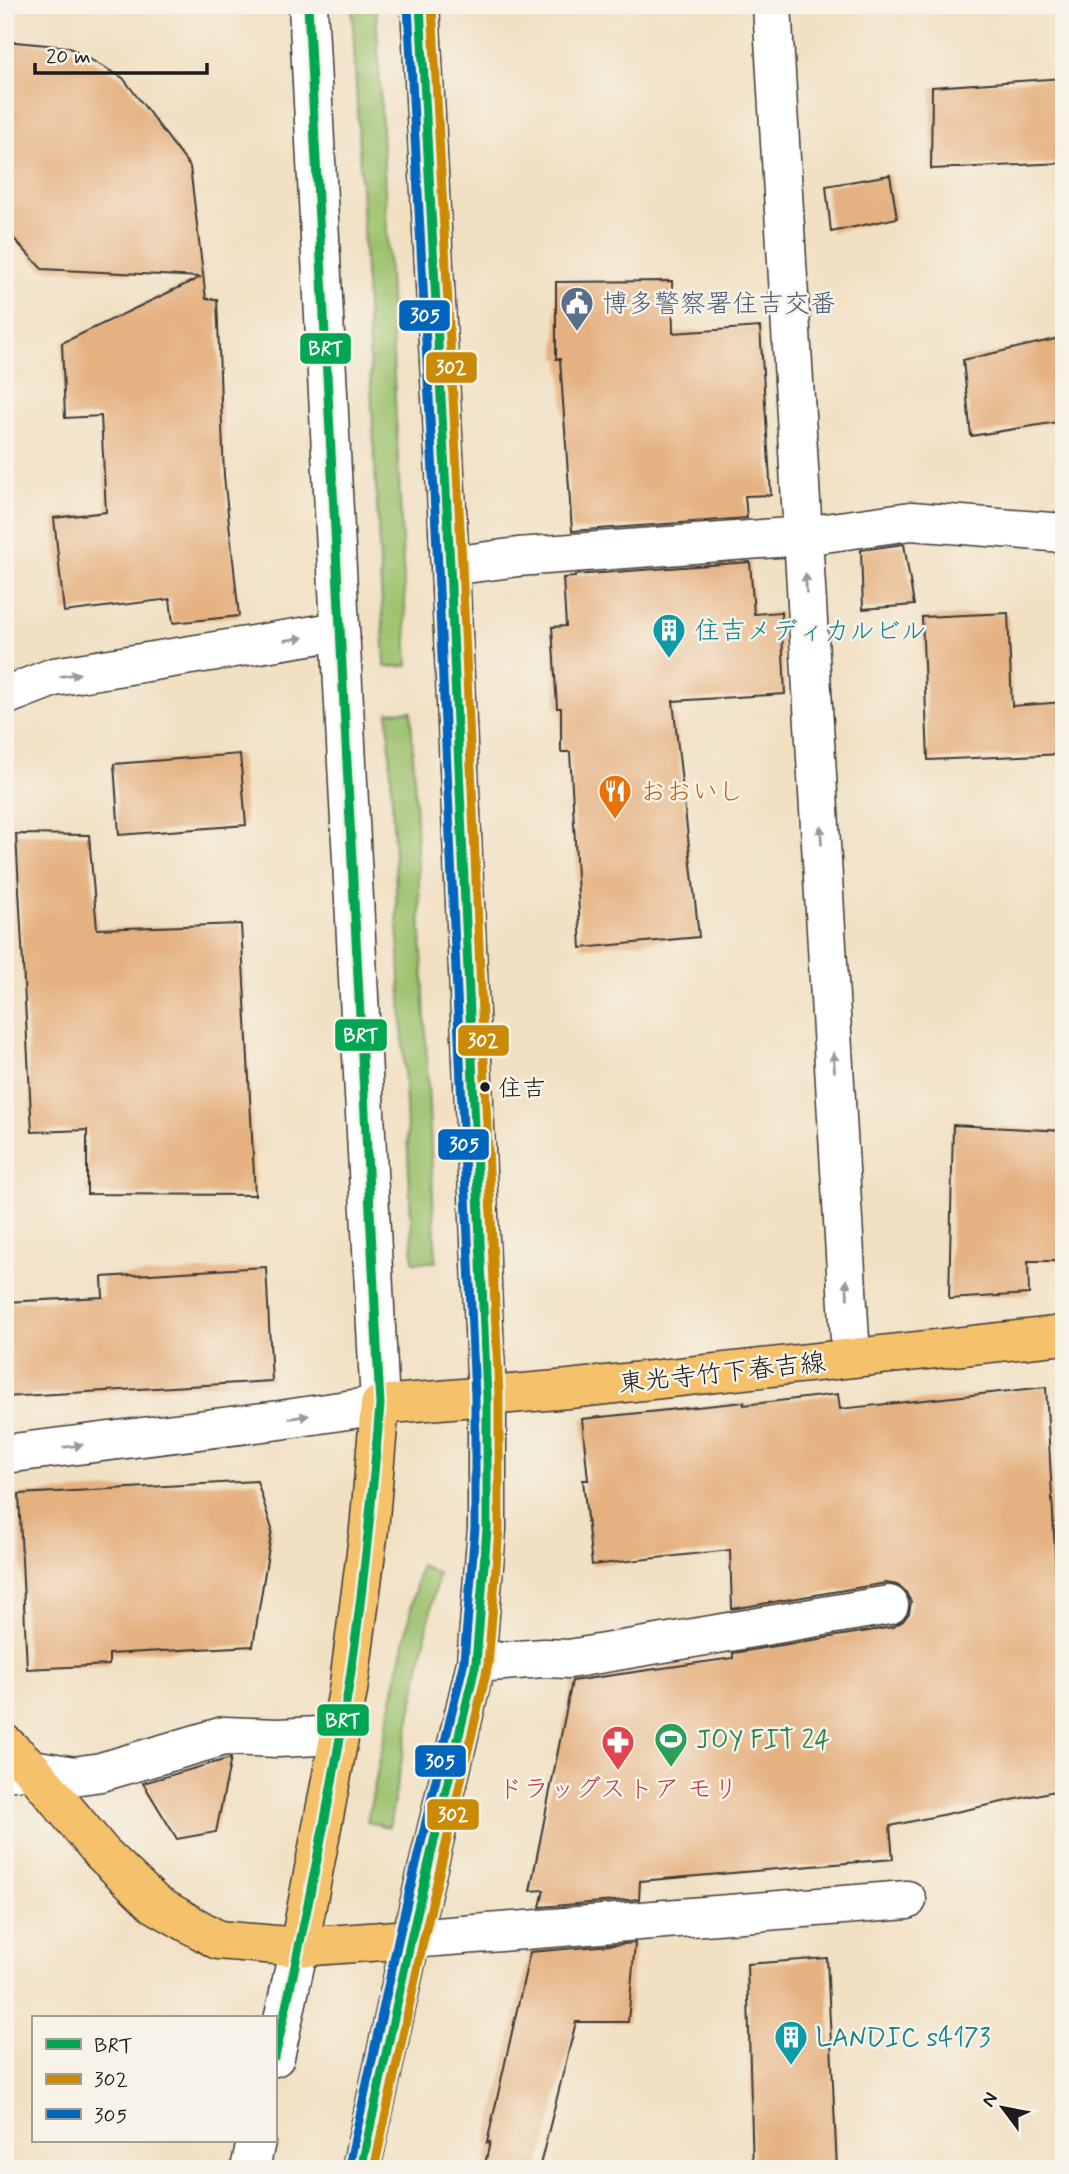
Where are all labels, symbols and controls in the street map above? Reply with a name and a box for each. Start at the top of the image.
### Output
scale bar [35,32,206,76]
text: 20 m [46,43,91,71]
public building icon: 博多警察署住吉交番 [558,284,596,333]
place label: 博多警察署住吉交番 [602,288,836,322]
line badge: 305 [398,299,451,332]
text: 305 [410,304,440,329]
line badge: BRT [299,332,352,365]
text: BRT [308,337,344,362]
line badge: 302 [425,351,478,384]
text: 302 [436,356,467,381]
one-way arrow [801,572,812,594]
building icon: 住吉メディカルビル [650,611,688,660]
place label: 住吉メディカルビル [694,615,926,649]
one-way arrow [284,633,306,644]
one-way arrow [59,669,81,680]
restaurant icon: おおいし [596,772,634,821]
place label: おおいし [640,776,744,810]
one-way arrow [815,824,826,846]
line badge: BRT [334,1018,388,1052]
text: BRT [343,1024,379,1049]
line badge: 302 [457,1024,510,1057]
text: 302 [468,1029,499,1054]
one-way arrow [828,1051,839,1073]
place label: 住吉 [498,1074,546,1105]
marker: 住吉 [478,1080,492,1094]
line badge: 305 [437,1128,490,1161]
text: 305 [449,1133,479,1158]
one-way arrow [842,1278,853,1300]
street label: 東光寺竹下春吉線 [617,1346,827,1402]
one-way arrow [288,1411,310,1422]
one-way arrow [62,1440,84,1451]
line badge: BRT [316,1703,370,1737]
text: BRT [325,1709,361,1734]
sports icon: JOY FIT 24 [652,1720,690,1769]
pharmacy icon: ドラッグストア モリ [599,1723,637,1772]
place label: JOY FIT 24 [696,1724,830,1758]
line badge: 305 [414,1744,467,1778]
text: 305 [425,1750,455,1775]
place label: ドラッグストア モリ [497,1773,739,1807]
line badge: 302 [426,1798,480,1831]
text: 302 [438,1803,469,1828]
legend [32,2016,276,2142]
building icon: LANDIC s4173 [772,2018,810,2067]
place label: LANDIC s4173 [816,2022,991,2056]
text: BRT [94,2032,133,2060]
text: 302 [94,2066,128,2094]
north arrow [968,2072,1038,2142]
text: N [976,2088,1004,2112]
text: 305 [94,2102,127,2130]

